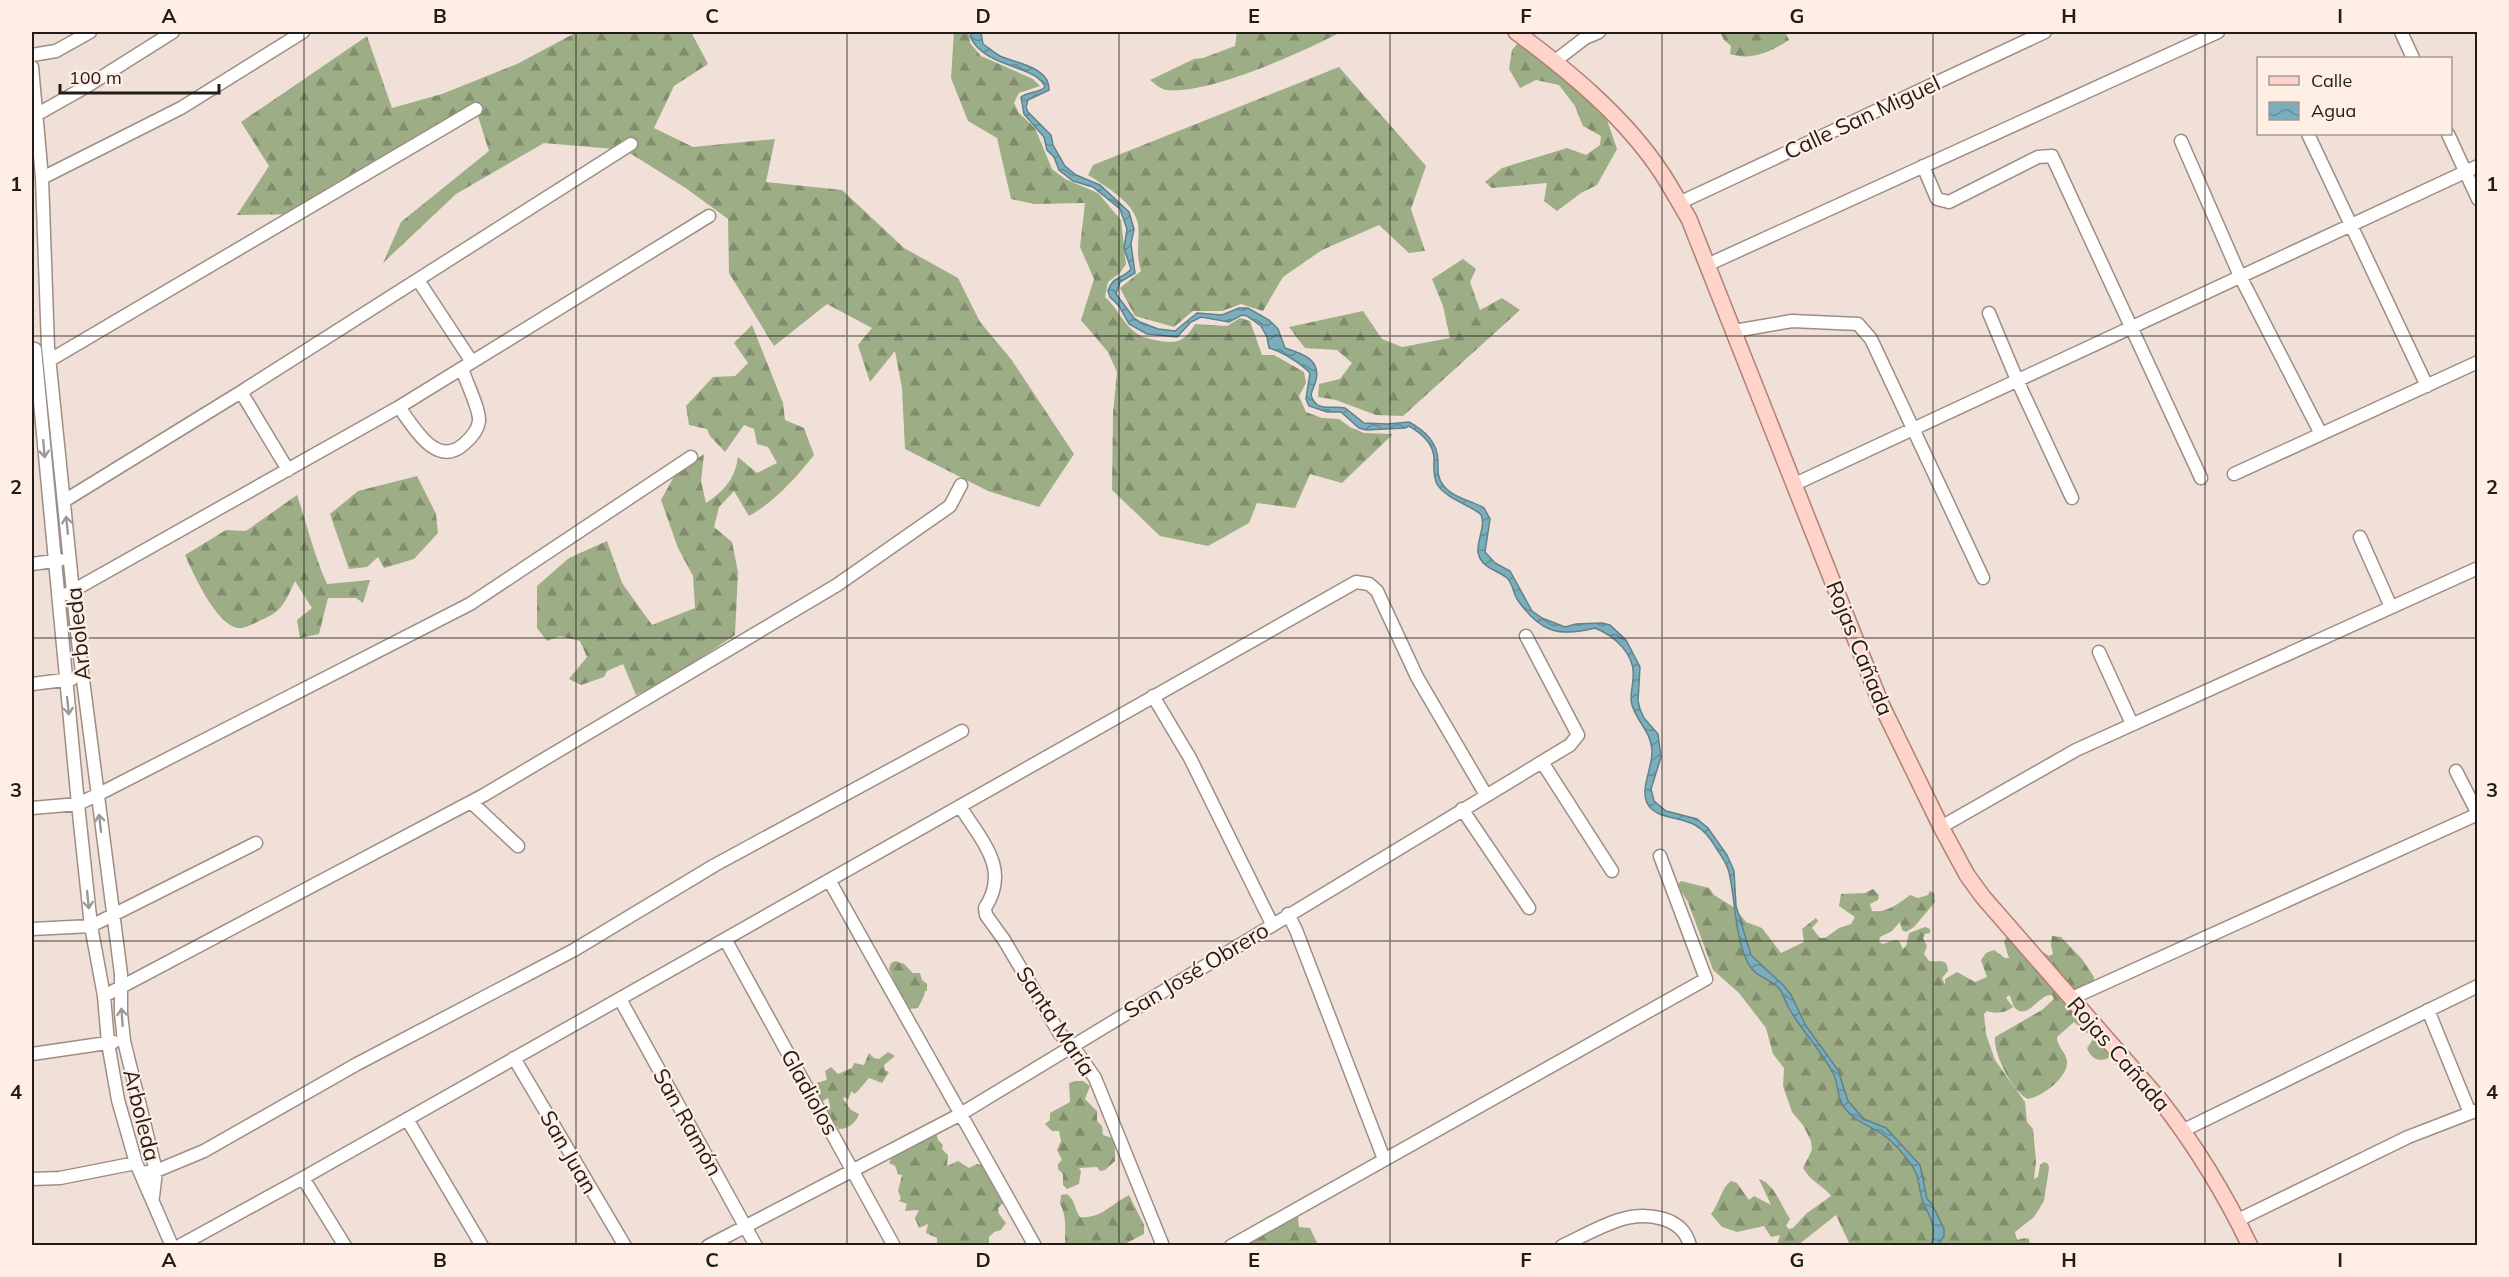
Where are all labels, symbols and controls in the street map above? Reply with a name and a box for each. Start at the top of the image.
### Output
text: A [162,3,177,28]
text: B [433,3,447,28]
text: C [705,3,719,28]
text: D [975,3,991,28]
text: E [1248,3,1260,28]
text: F [1520,3,1532,28]
text: G [1790,3,1804,28]
text: H [2061,3,2077,28]
text: I [2337,3,2343,28]
scale bar [60,57,219,95]
legend [2257,57,2452,135]
text: 100 m [69,66,122,89]
street label: Calle San Miguel [1780,69,1944,165]
text: Calle [2311,69,2352,92]
text: Agua [2311,99,2356,122]
text: 1 [10,171,22,196]
text: 1 [2486,171,2498,196]
one-way arrow [39,438,50,458]
text: 2 [10,474,22,499]
text: 2 [2486,474,2498,499]
one-way arrow [61,516,72,536]
street label: Rojas Cañada [1820,576,1900,720]
street label: Arboleda [59,586,97,682]
one-way arrow [63,695,74,715]
text: 3 [10,777,22,802]
text: 3 [2486,777,2498,802]
one-way arrow [94,814,105,834]
one-way arrow [83,889,94,909]
street label: San José Obrero [1118,916,1274,1024]
street label: Santa María [1010,961,1102,1081]
street label: Rojas Cañada [2062,991,2176,1117]
one-way arrow [116,1007,127,1027]
street label: Gladiolos [775,1044,845,1140]
street label: San Ramón [647,1063,729,1181]
street label: Arboleda [117,1066,167,1164]
text: 4 [10,1079,22,1104]
text: 4 [2486,1079,2498,1104]
street label: San Juan [534,1105,604,1199]
text: A [162,1247,177,1272]
text: B [433,1247,447,1272]
text: C [705,1247,719,1272]
text: D [975,1247,991,1272]
text: E [1248,1247,1260,1272]
text: F [1520,1247,1532,1272]
text: G [1790,1247,1804,1272]
text: H [2061,1247,2077,1272]
text: I [2337,1247,2343,1272]

